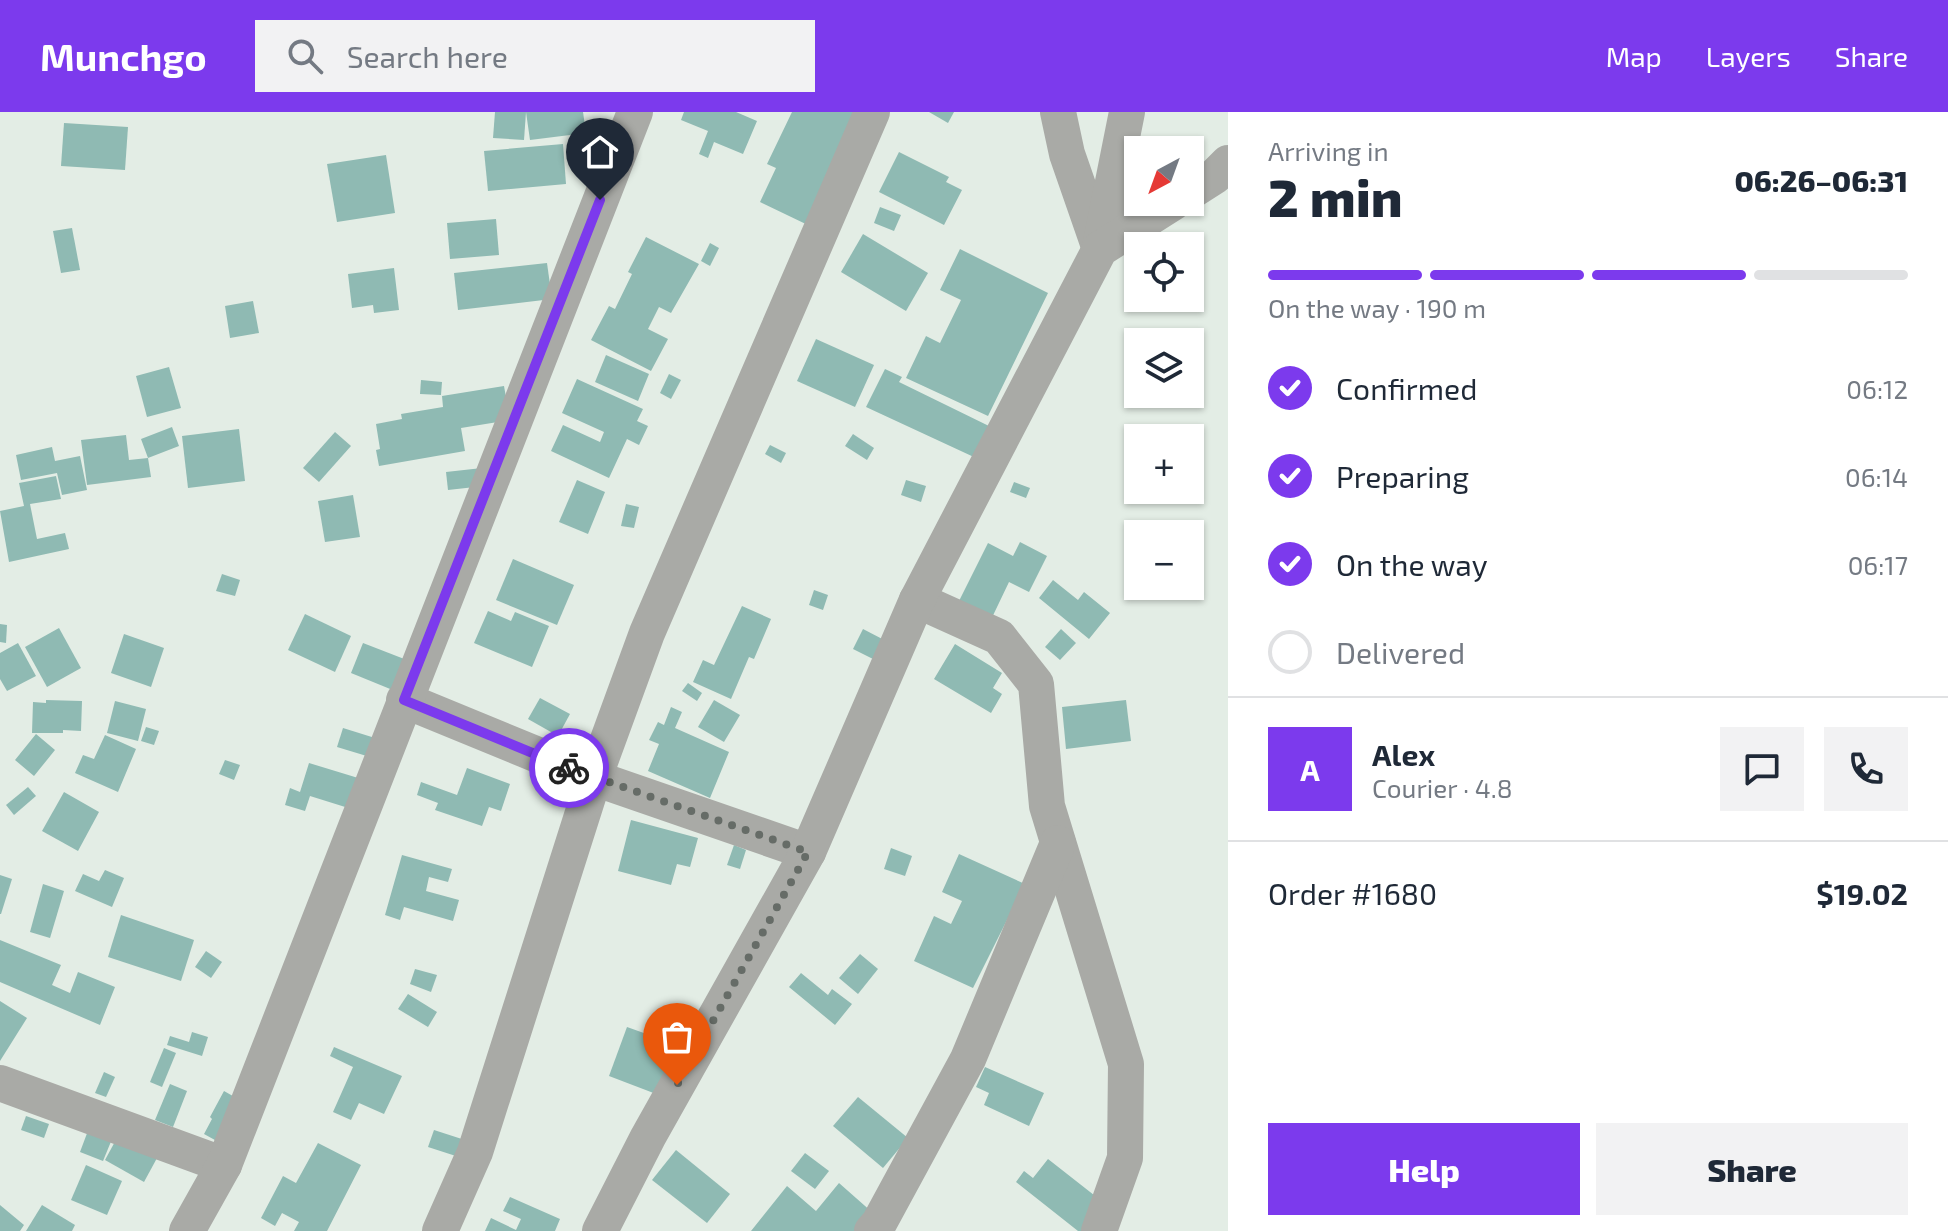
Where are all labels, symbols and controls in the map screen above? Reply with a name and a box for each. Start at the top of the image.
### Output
search box [255,20,815,92]
text: Munchgo [40,33,207,79]
icon: search [283,34,327,78]
text: Search here [347,38,508,74]
text: Map [1606,39,1662,73]
text: Layers [1706,39,1791,73]
text: Share [1835,39,1908,73]
pin [566,118,634,200]
icon: home [578,130,622,174]
text: Arriving in [1268,135,1389,166]
north arrow [1124,136,1204,216]
map controls [1124,136,1204,600]
text: 06:26–06:31 [1734,162,1908,198]
text: 2 min [1268,165,1403,227]
button: locate [1124,232,1204,312]
text: On the way · 190 m [1268,292,1486,323]
button: layers [1124,328,1204,408]
icon: check [1268,366,1312,410]
text: Confirmed [1336,370,1477,406]
text: 06:12 [1846,373,1908,404]
button: + [1124,424,1204,504]
icon: check [1268,454,1312,498]
text: Preparing [1336,458,1469,494]
text: 06:14 [1845,461,1908,492]
button: − [1124,520,1204,600]
icon: check [1268,542,1312,586]
text: On the way [1336,546,1488,582]
text: 06:17 [1848,549,1908,580]
text: Delivered [1336,634,1465,670]
button: chat [1720,727,1804,811]
button: phone [1824,727,1908,811]
courier [529,728,609,808]
text: Alex [1372,736,1435,772]
icon: bike [547,746,591,790]
text: A [1300,751,1320,787]
text: Courier · 4.8 [1372,772,1513,803]
text: Order #1680 [1268,875,1437,911]
text: $19.02 [1816,875,1908,911]
pin [643,1003,711,1085]
icon: bag [655,1015,699,1059]
button: Help [1268,1123,1580,1215]
button: Share [1596,1123,1908,1215]

